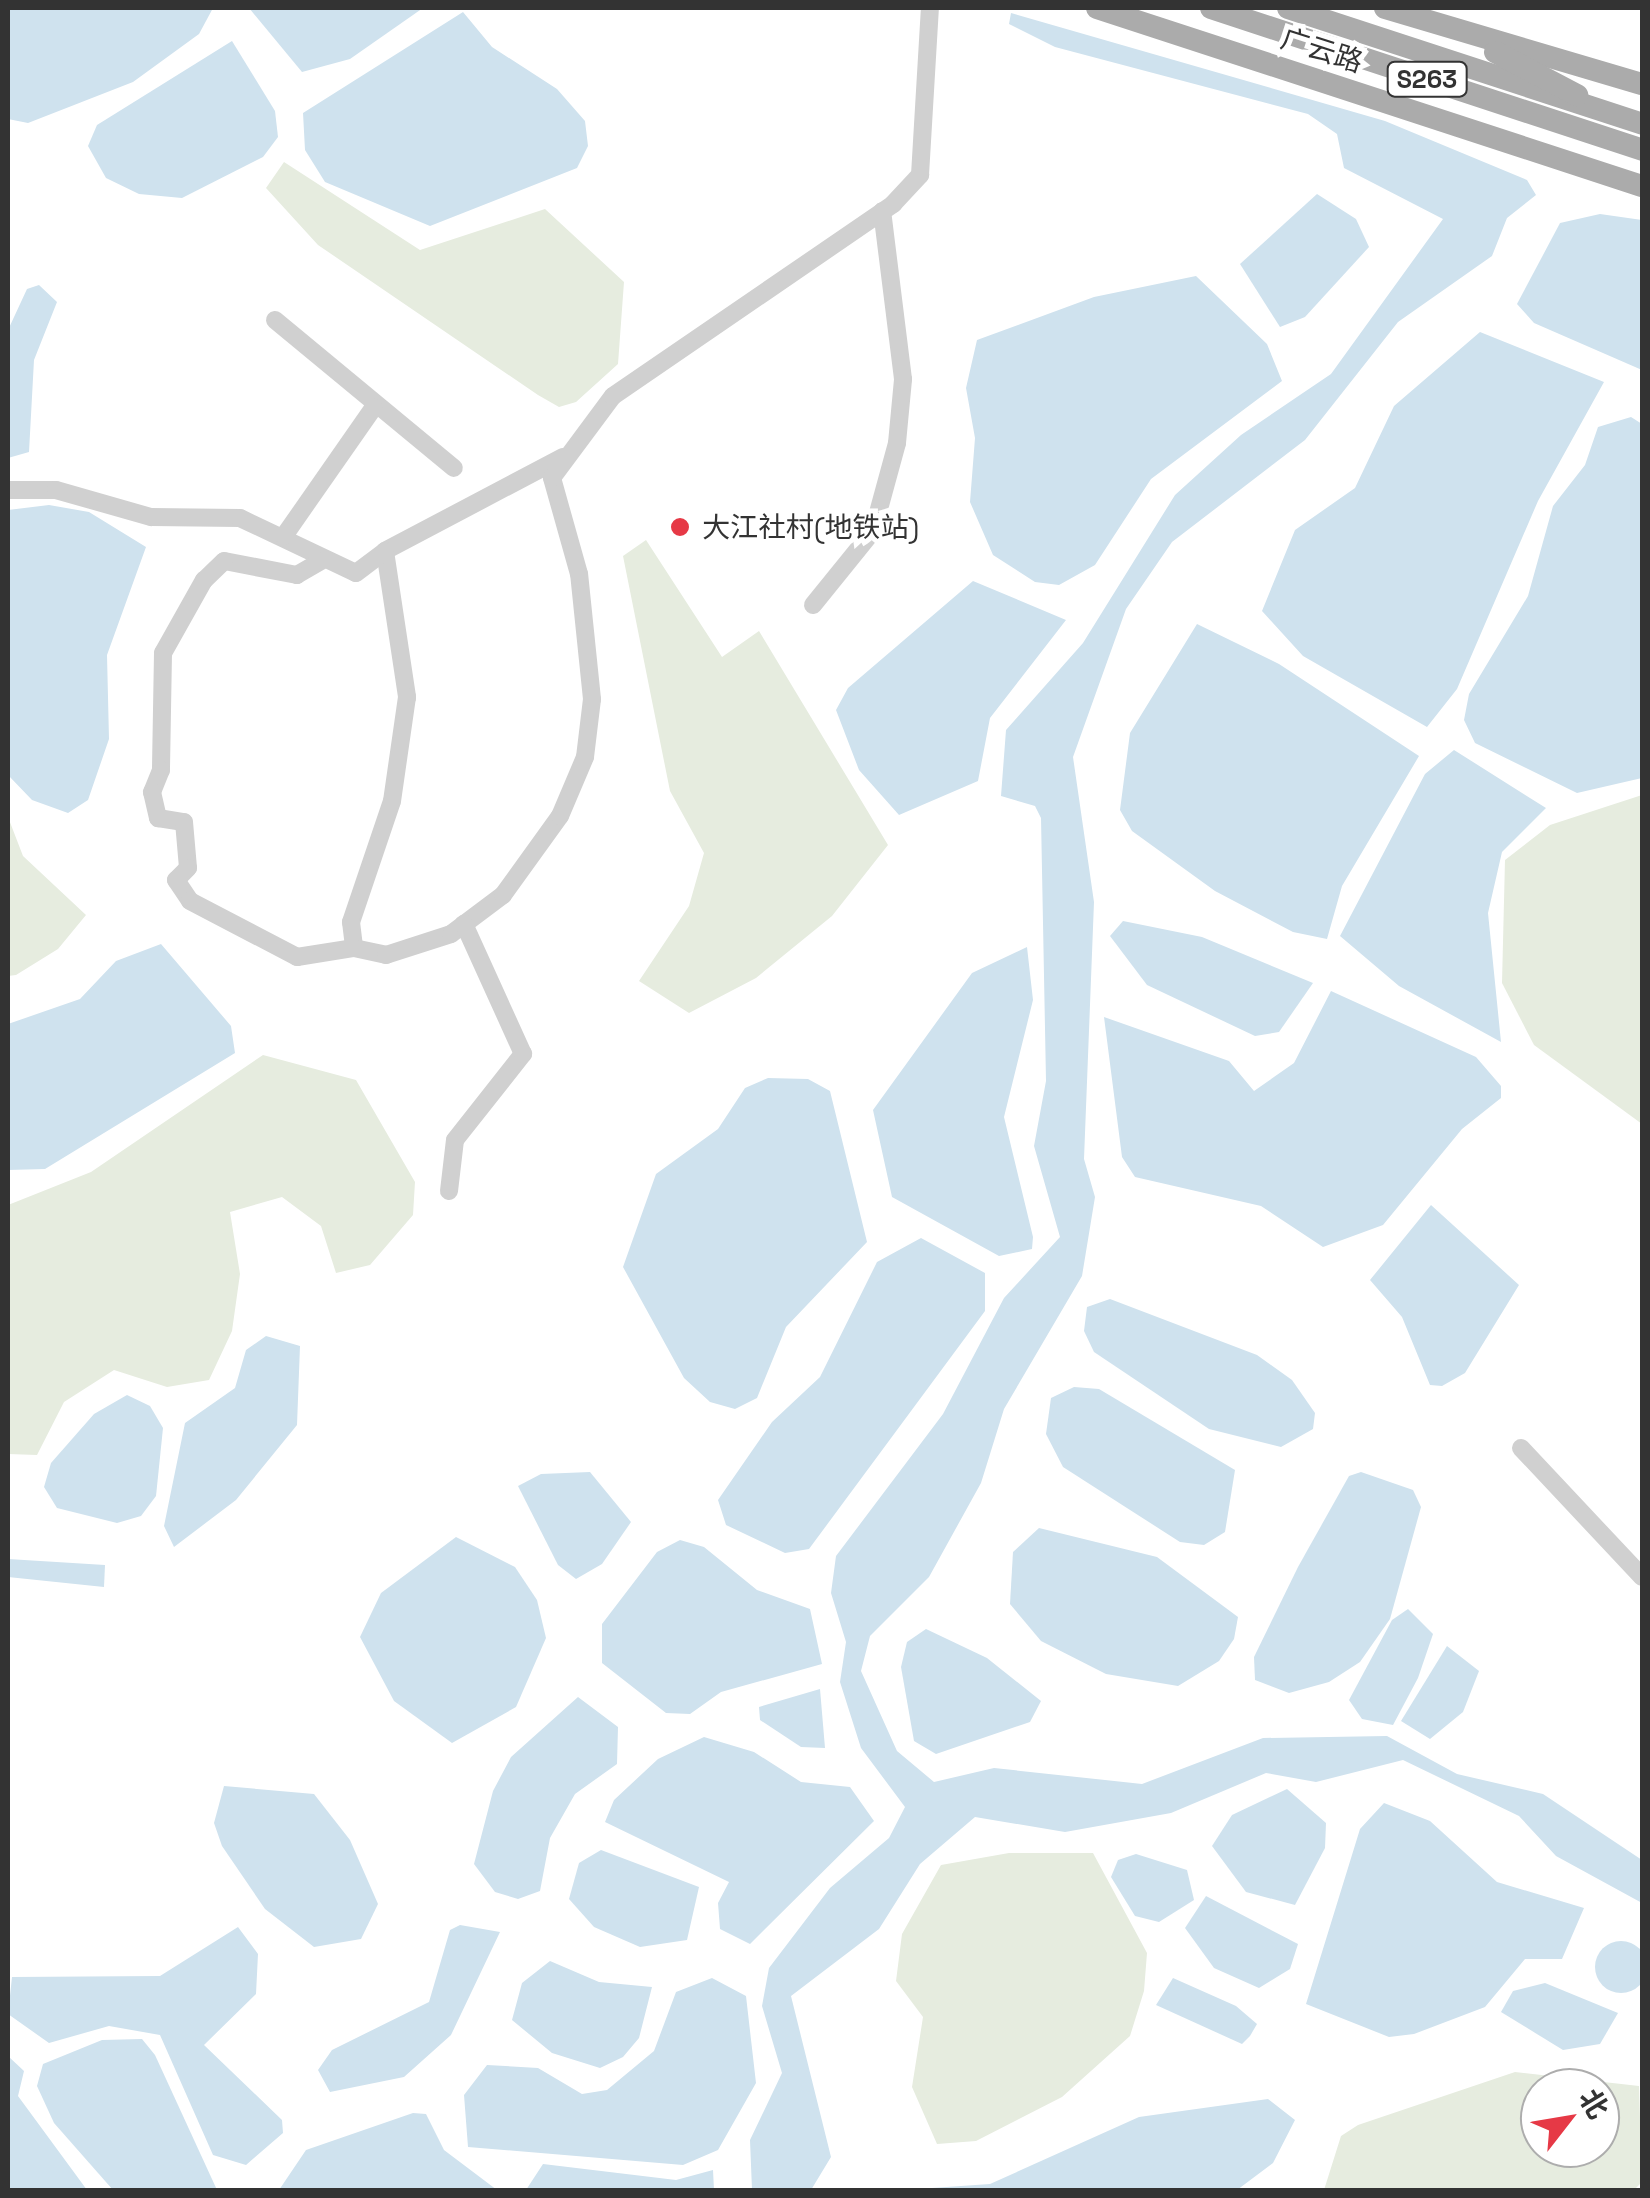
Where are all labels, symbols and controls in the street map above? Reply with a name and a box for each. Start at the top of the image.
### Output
street label: 广云路 [1277,21,1367,79]
road number: S263 [1384,59,1470,99]
place label: 大江社村(地铁站) [702,510,919,544]
marker: 大江社村(地铁站) [667,514,693,540]
north arrow [1520,2068,1620,2168]
text: 北 [1571,2082,1617,2125]

